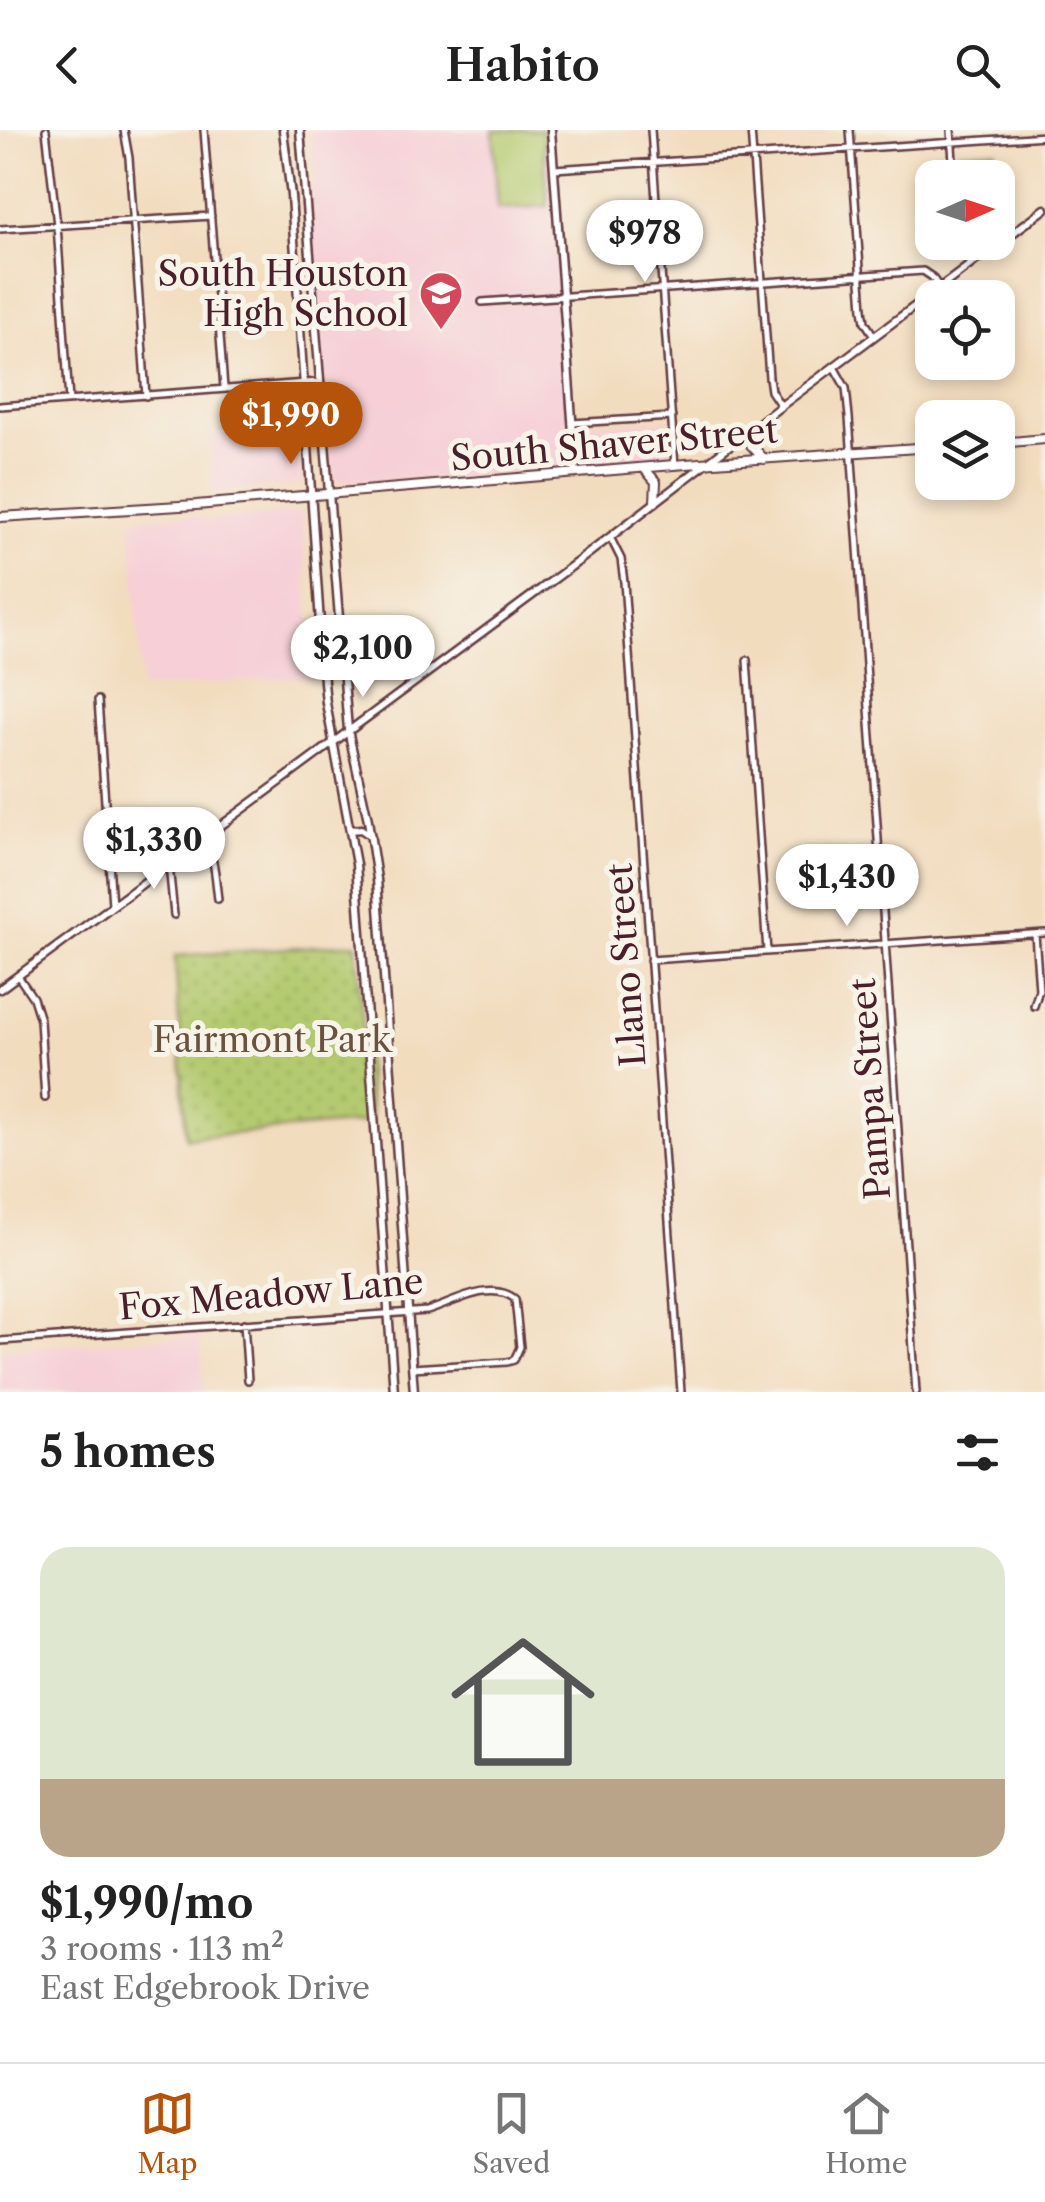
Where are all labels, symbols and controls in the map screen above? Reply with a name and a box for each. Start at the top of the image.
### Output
text: Habito [445,37,600,93]
icon: back [40,38,95,93]
icon: search [950,38,1005,93]
north arrow [915,160,1015,260]
map controls [915,160,1015,500]
pin: $978 [586,200,704,285]
text: $978 [608,213,682,252]
place label: South Houston High School [157,252,408,335]
school or university icon: South Houston High School [418,270,464,331]
button: locate [915,280,1015,380]
pin: $1,990 [210,382,372,467]
text: $1,990 [242,395,340,434]
button: layers [915,400,1015,500]
street label: South Shaver Street [449,408,780,480]
pin: $2,100 [282,615,444,700]
text: $2,100 [313,628,413,667]
pin: $1,330 [73,807,235,892]
text: $1,330 [105,820,203,859]
pin: $1,430 [766,844,928,929]
text: $1,430 [798,857,896,896]
street label: Llano Street [597,861,655,1068]
street label: Pampa Street [841,976,899,1201]
park label: Fairmont Park [152,1018,393,1061]
street label: Fox Meadow Lane [117,1259,425,1329]
icon: filters [950,1425,1005,1480]
text: 5 homes [40,1426,216,1478]
icon: home [433,1612,613,1792]
text: $1,990/mo [40,1877,253,1929]
text: 3 rooms · 113 m² [40,1929,284,1968]
text: East Edgebrook Drive [40,1968,370,2007]
tab: Map [137,2086,198,2180]
tab: Saved [473,2086,550,2180]
tab: Home [825,2086,908,2180]

